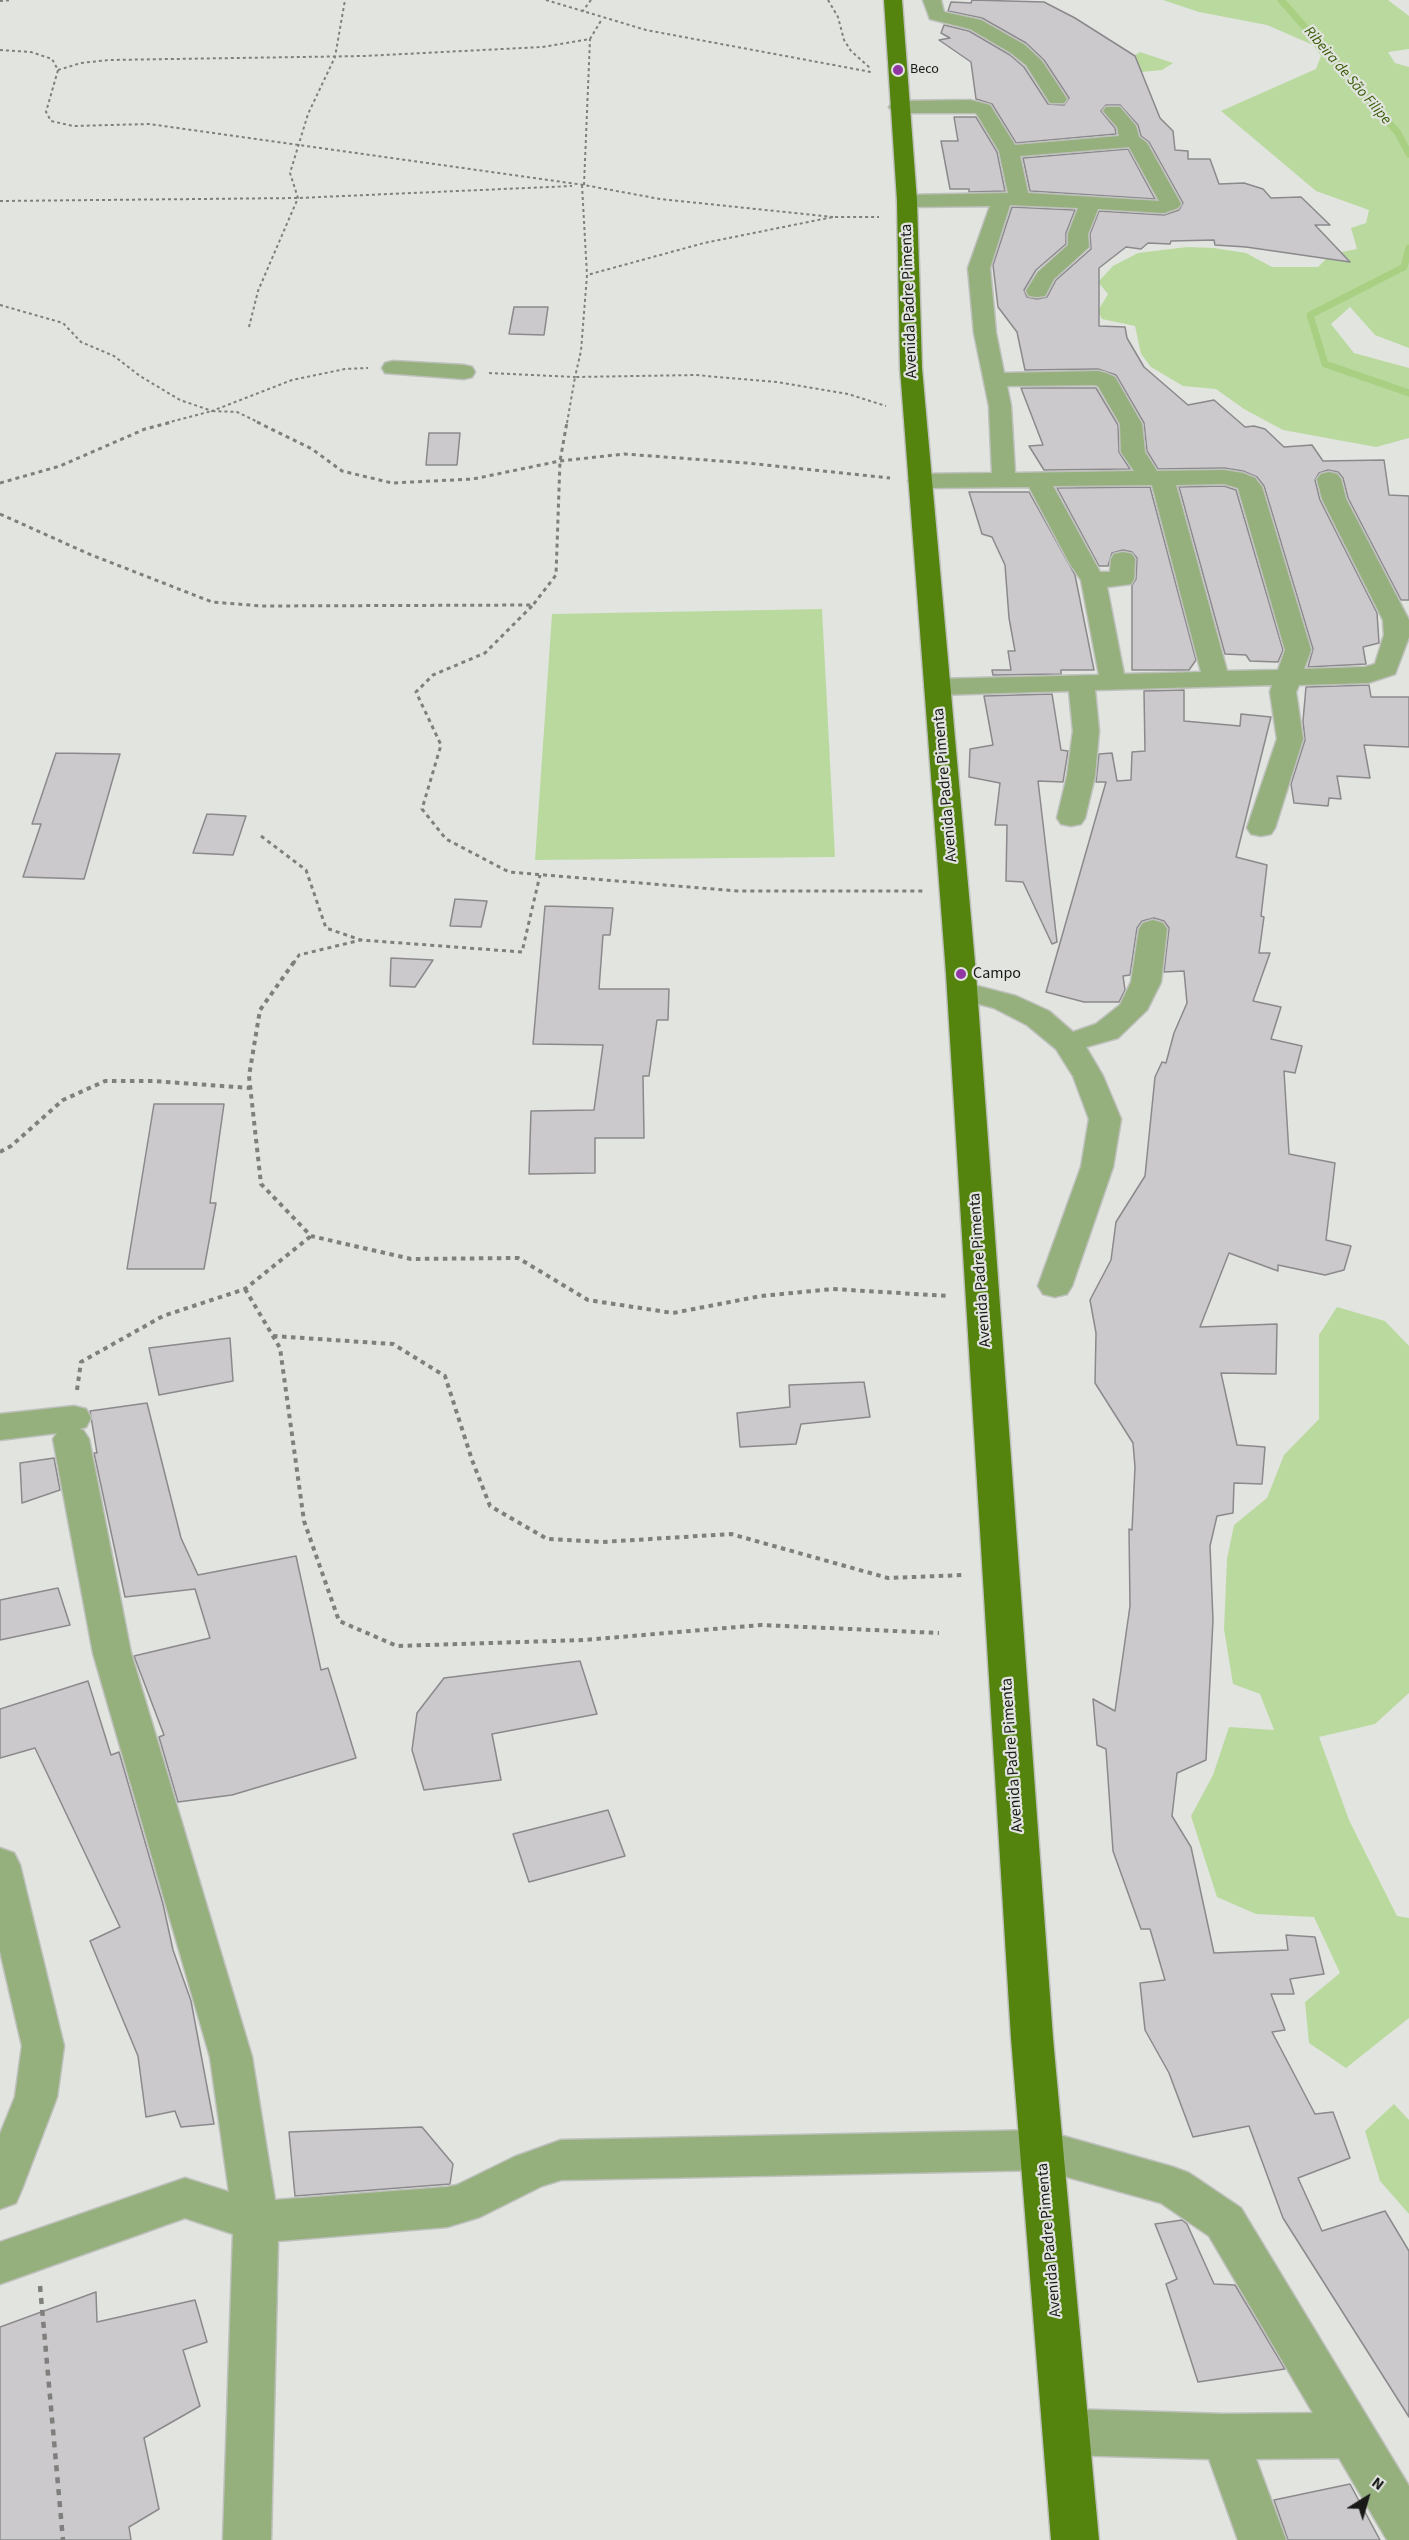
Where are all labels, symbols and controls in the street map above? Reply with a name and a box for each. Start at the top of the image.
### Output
water label: Ribeira de São Filipe [1299,23,1395,129]
place label: Beco [910,62,939,78]
marker: Beco [891,63,905,77]
street label: Avenida Padre Pimenta [898,223,922,379]
street label: Avenida Padre Pimenta [930,707,962,863]
place label: Campo [973,964,1021,984]
marker: Campo [954,967,968,981]
street label: Avenida Padre Pimenta [966,1192,996,1348]
street label: Avenida Padre Pimenta [998,1677,1028,1833]
street label: Avenida Padre Pimenta [1034,2162,1066,2318]
north arrow [1337,2468,1397,2528]
text: N [1367,2472,1389,2496]

